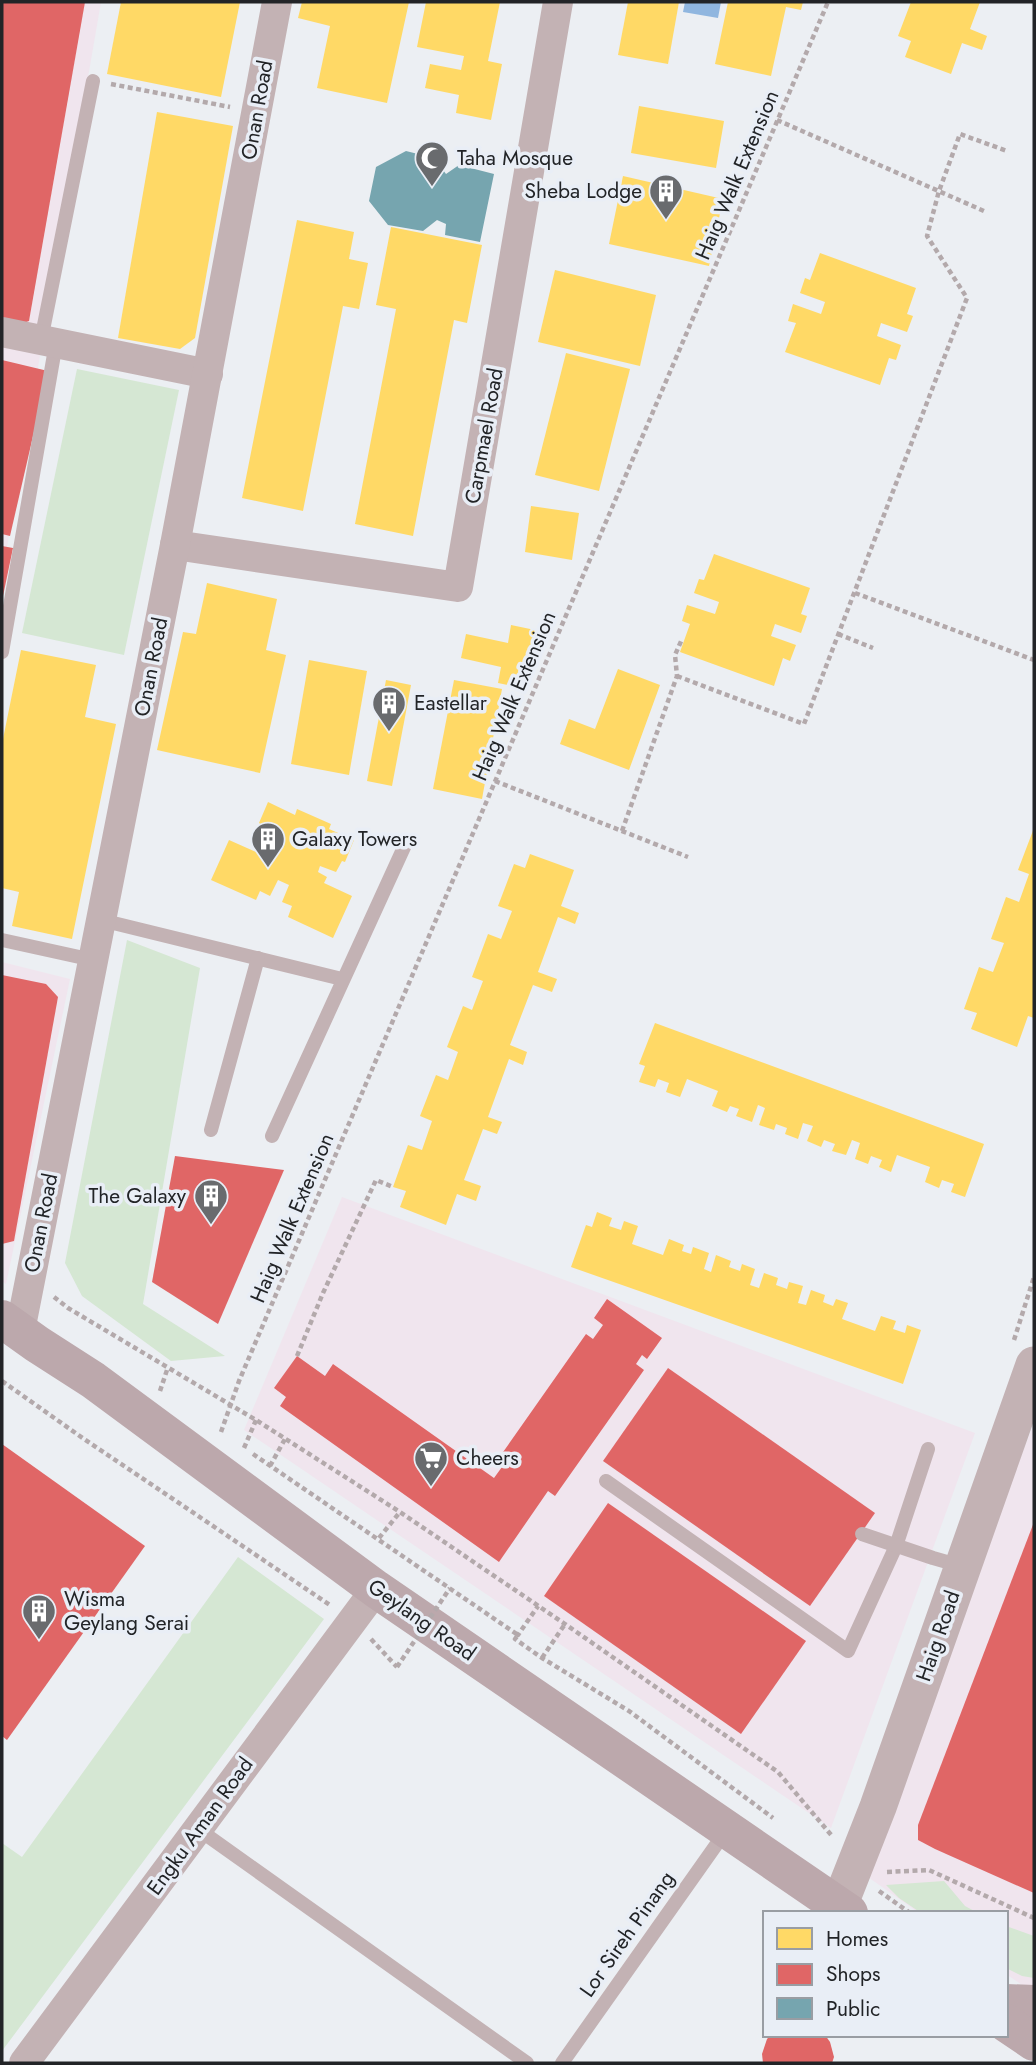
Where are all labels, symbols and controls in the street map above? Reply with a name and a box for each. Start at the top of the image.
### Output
street label: Onan Road [234,58,280,162]
street label: Haig Walk Extension [688,86,786,264]
mosque icon: Taha Mosque [413,139,451,188]
place label: Taha Mosque [457,143,573,173]
building icon: Sheba Lodge [647,172,685,221]
place label: Sheba Lodge [525,176,642,206]
street label: Carpmael Road [457,366,511,506]
street label: Haig Walk Extension [465,607,563,785]
street label: Onan Road [127,615,175,719]
building icon: Eastellar [370,684,408,733]
place label: Eastellar [414,688,488,718]
building icon: Galaxy Towers [249,820,287,869]
place label: Galaxy Towers [292,824,417,854]
street label: Haig Walk Extension [243,1129,341,1307]
street label: Onan Road [17,1171,65,1275]
building icon: The Galaxy [192,1177,230,1226]
place label: The Galaxy [88,1181,187,1211]
supermarket icon: Cheers [412,1439,450,1488]
place label: Cheers [456,1443,519,1473]
street label: Geylang Road [362,1572,482,1668]
place label: Wisma Geylang Serai [64,1584,189,1638]
street label: Haig Road [908,1587,968,1685]
building icon: Wisma Geylang Serai [20,1592,58,1641]
street label: Engku Aman Road [140,1751,260,1901]
street label: Lor Sireh Pinang [572,1865,682,2003]
legend [763,1911,1008,2037]
text: Homes [826,1924,888,1954]
text: Shops [826,1959,880,1989]
text: Public [826,1994,880,2024]

